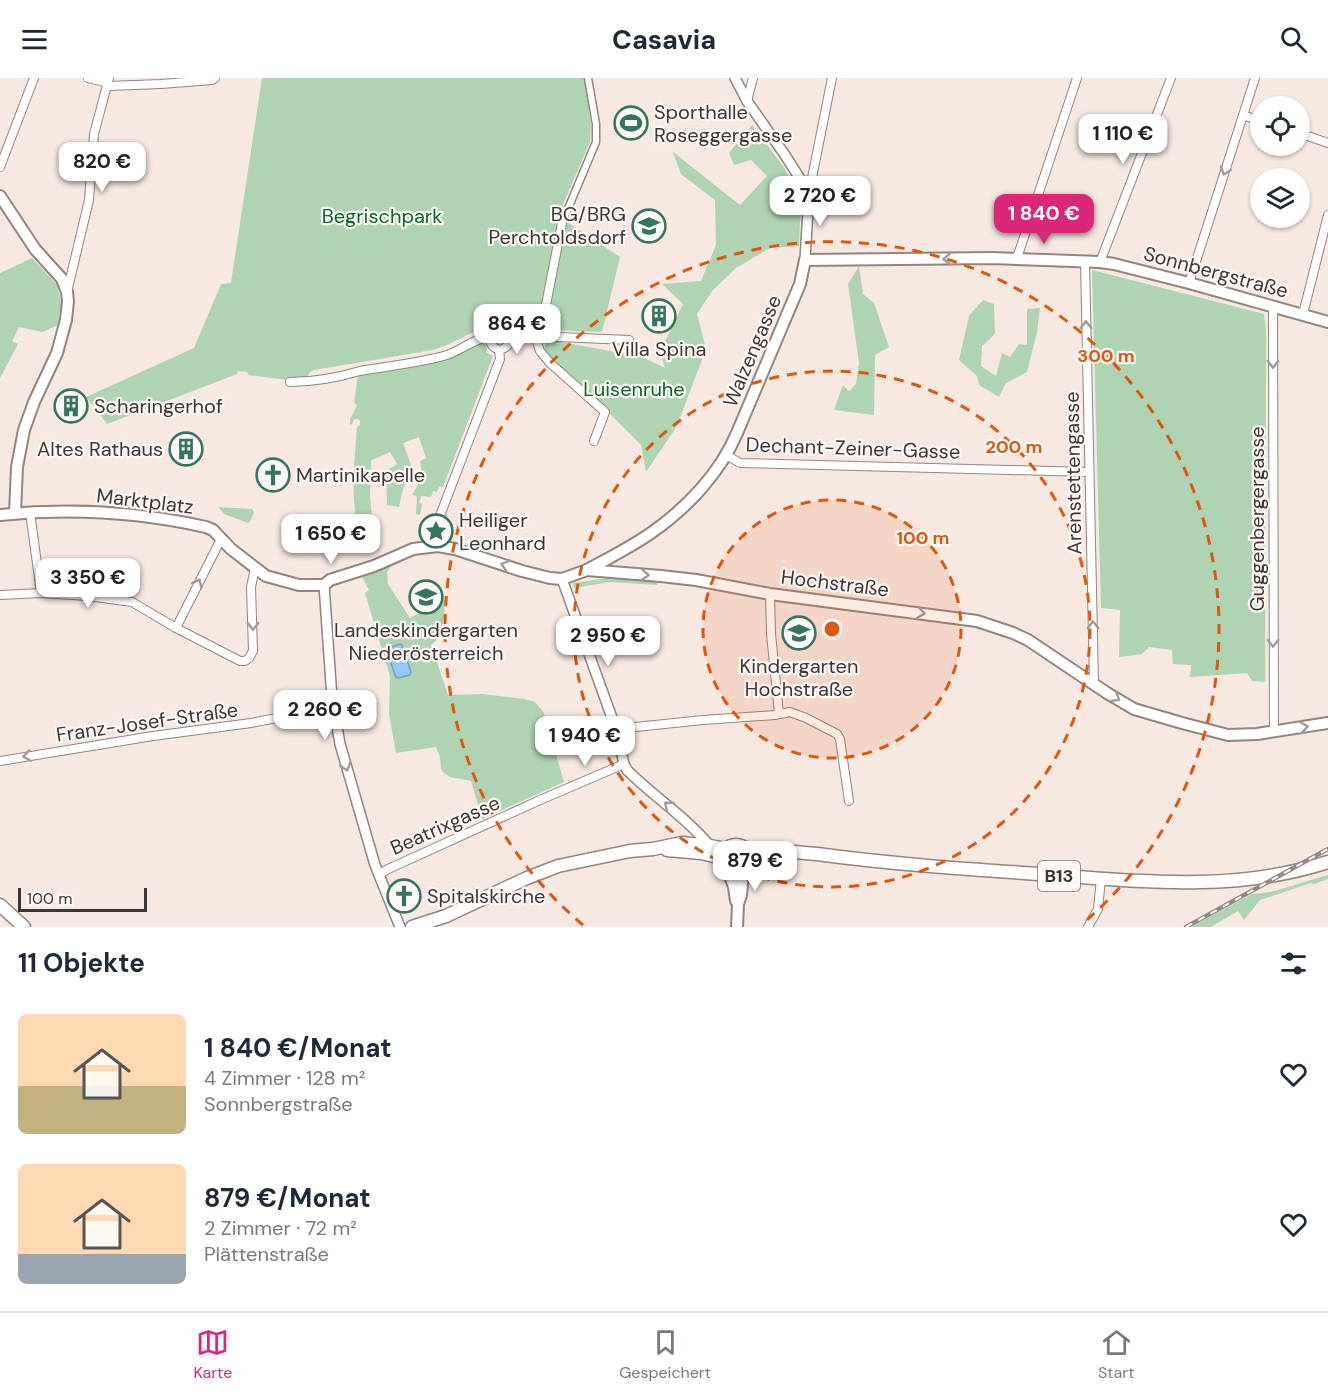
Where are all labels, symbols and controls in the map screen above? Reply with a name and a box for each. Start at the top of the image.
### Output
text: Casavia [612,22,716,57]
icon: menu [18,23,51,56]
icon: search [1277,23,1310,56]
map controls [1250,96,1310,228]
button: locate [1250,96,1310,156]
place label: Sporthalle Roseggergasse [654,99,792,148]
sports icon: Sporthalle Roseggergasse [613,105,649,141]
pin: 1 110 € [1068,114,1178,165]
text: 1 110 € [1092,120,1154,146]
pin: 820 € [60,142,144,193]
text: 820 € [73,148,131,174]
one-way arrow [1220,165,1233,176]
button: layers [1250,168,1310,228]
pin: 2 720 € [765,176,875,227]
text: 2 720 € [784,182,856,208]
pin: 1 840 € [989,194,1099,245]
text: 1 840 € [1008,200,1080,226]
place label: BG/BRG Perchtoldsdorf [489,201,626,250]
park label: Begrischpark [322,203,442,229]
school or university icon: BG/BRG Perchtoldsdorf [631,208,667,244]
street label: Sonnbergstraße [1141,240,1291,304]
one-way arrow [942,253,951,265]
street label: Walzengasse [717,291,787,411]
building icon: Villa Spina [641,298,677,334]
pin: 864 € [475,304,559,355]
text: 864 € [488,310,546,336]
one-way arrow [1080,321,1093,330]
place label: Villa Spina [612,336,706,362]
text: 300 m [1077,344,1135,368]
one-way arrow [1267,360,1279,369]
park label: Luisenruhe [583,376,685,402]
building icon: Scharingerhof [53,388,89,424]
street label: Arenstettengasse [1059,391,1087,555]
place label: Scharingerhof [94,393,223,419]
street label: Guggenbergergasse [1244,426,1270,612]
building icon: Altes Rathaus [168,431,204,467]
street label: Dechant-Zeiner-Gasse [745,431,961,465]
text: 200 m [986,435,1042,459]
place label: Altes Rathaus [37,436,163,462]
church icon: Martinikapelle [255,457,291,493]
place label: Martinikapelle [296,462,425,488]
street label: Marktplatz [95,482,195,520]
place label: Heiliger Leonhard [459,507,546,556]
place icon: Heiliger Leonhard [418,513,454,549]
pin: 1 650 € [276,514,386,565]
text: 1 650 € [295,520,367,546]
text: 100 m [896,526,950,550]
pin: 3 350 € [33,558,143,609]
one-way arrow [500,560,511,573]
street label: Hochstraße [780,563,890,603]
text: 3 350 € [50,564,126,590]
one-way arrow [641,568,650,581]
one-way arrow [191,578,203,589]
school or university icon: Landeskindergarten Niederösterreich [408,579,444,615]
one-way arrow [917,606,926,618]
school or university icon: Kindergarten Hochstraße [781,615,817,651]
pin: 2 950 € [553,616,663,667]
place label: Landeskindergarten Niederösterreich [334,617,518,666]
centre of rings [822,619,842,639]
one-way arrow [246,621,259,630]
one-way arrow [1086,621,1099,630]
text: 2 950 € [570,622,646,648]
one-way arrow [1267,639,1279,648]
place label: Kindergarten Hochstraße [740,653,858,702]
pin: 2 260 € [270,690,380,741]
one-way arrow [1110,690,1120,702]
street label: Franz-Josef-Straße [54,696,240,748]
text: 2 260 € [287,696,363,722]
pin: 1 940 € [530,716,640,767]
one-way arrow [1298,721,1308,734]
text: 1 940 € [549,722,621,748]
one-way arrow [22,750,32,762]
one-way arrow [339,761,351,772]
street label: Beatrixgasse [386,789,504,861]
one-way arrow [664,802,675,813]
pin: 879 € [713,841,797,892]
text: 879 € [727,847,783,873]
road number: B13 [1038,861,1080,891]
church icon: Spitalskirche [386,878,422,914]
place label: Spitalskirche [427,883,545,909]
scale bar [18,885,147,912]
text: 100 m [27,888,72,909]
text: 11 Objekte [18,946,145,980]
icon: filters [1277,947,1310,980]
text: 1 840 €/Monat [204,1031,392,1065]
icon: home [66,1038,138,1110]
icon: heart [1277,1058,1310,1091]
text: 4 Zimmer · 128 m² [204,1065,365,1091]
text: Sonnbergstraße [204,1091,353,1117]
text: 879 €/Monat [204,1181,371,1215]
icon: home [66,1188,138,1260]
icon: heart [1277,1208,1310,1241]
text: 2 Zimmer · 72 m² [204,1215,357,1241]
text: Plättenstraße [204,1241,329,1267]
tab: Karte [193,1326,232,1383]
tab: Gespeichert [619,1326,711,1383]
tab: Start [1098,1326,1135,1383]

